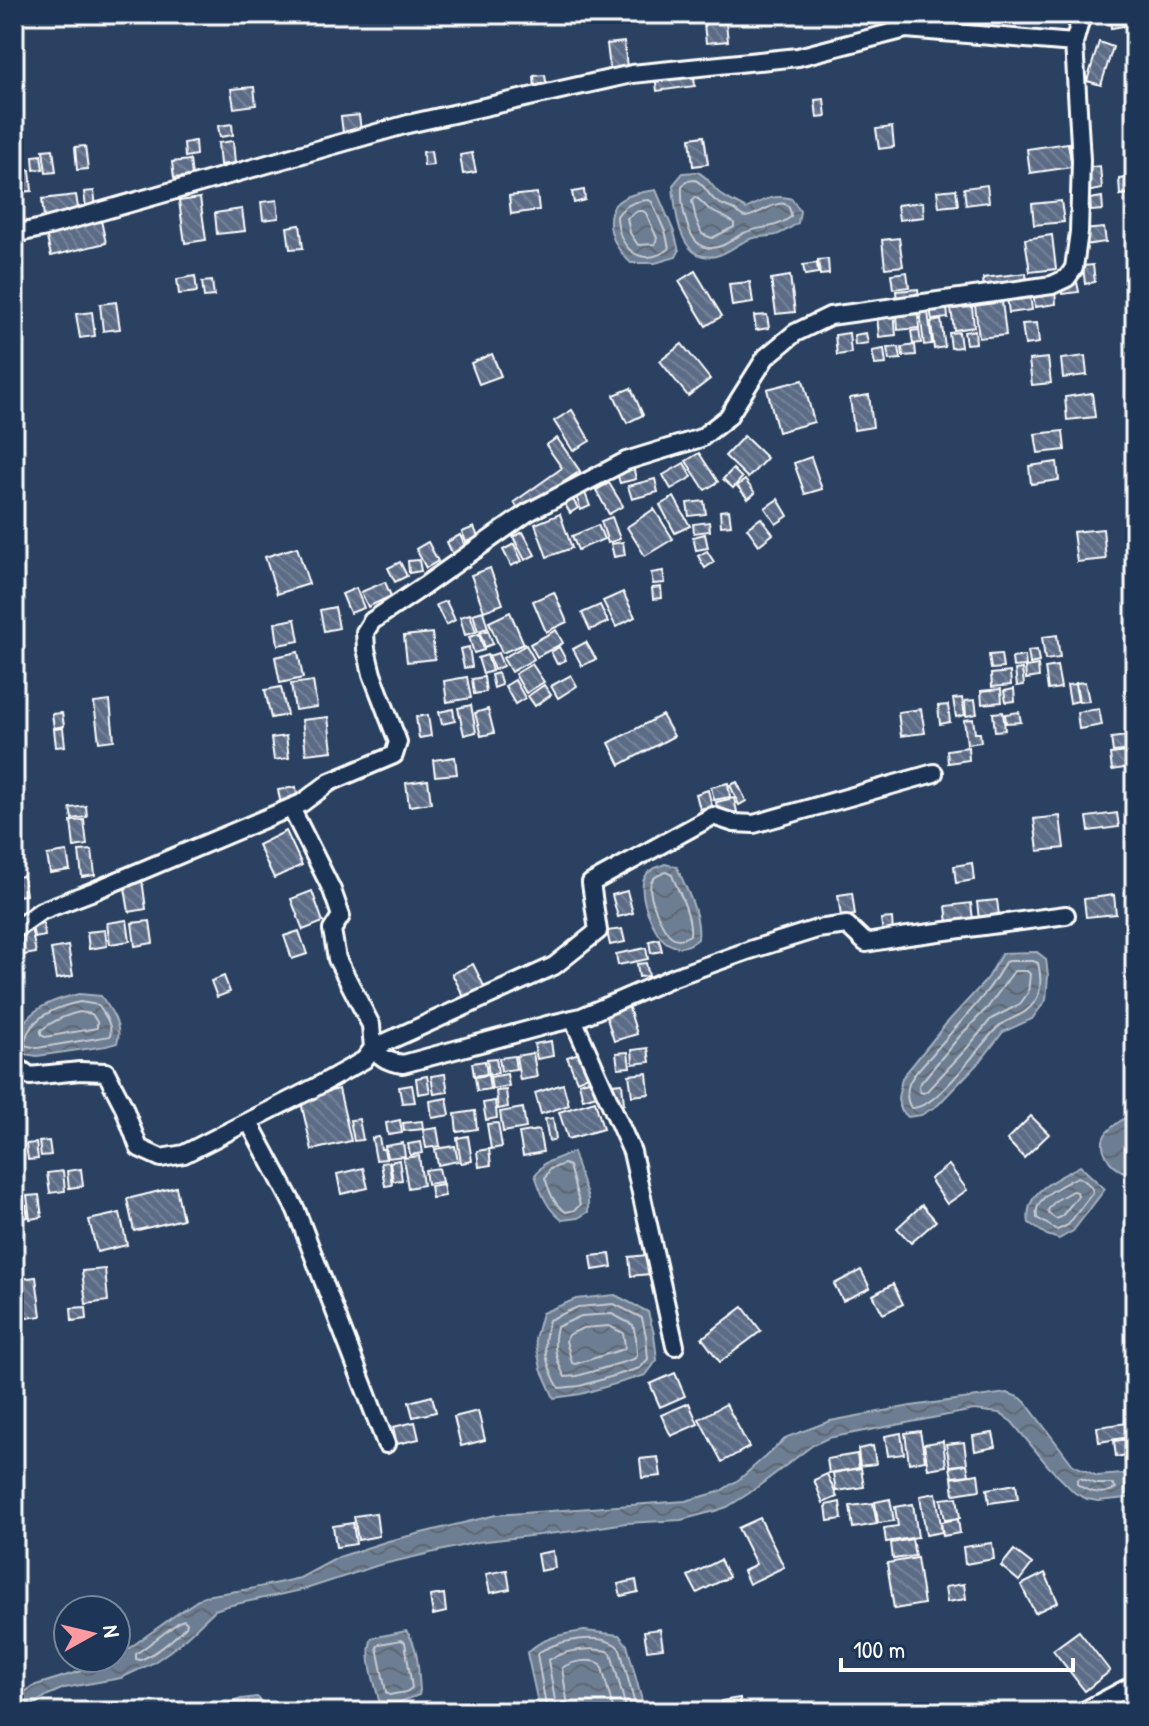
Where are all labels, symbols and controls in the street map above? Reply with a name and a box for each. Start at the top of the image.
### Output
north arrow [52,1594,132,1674]
scale bar [841,1622,1073,1672]
text: N [96,1623,128,1639]
text: 100 m [853,1633,905,1665]

